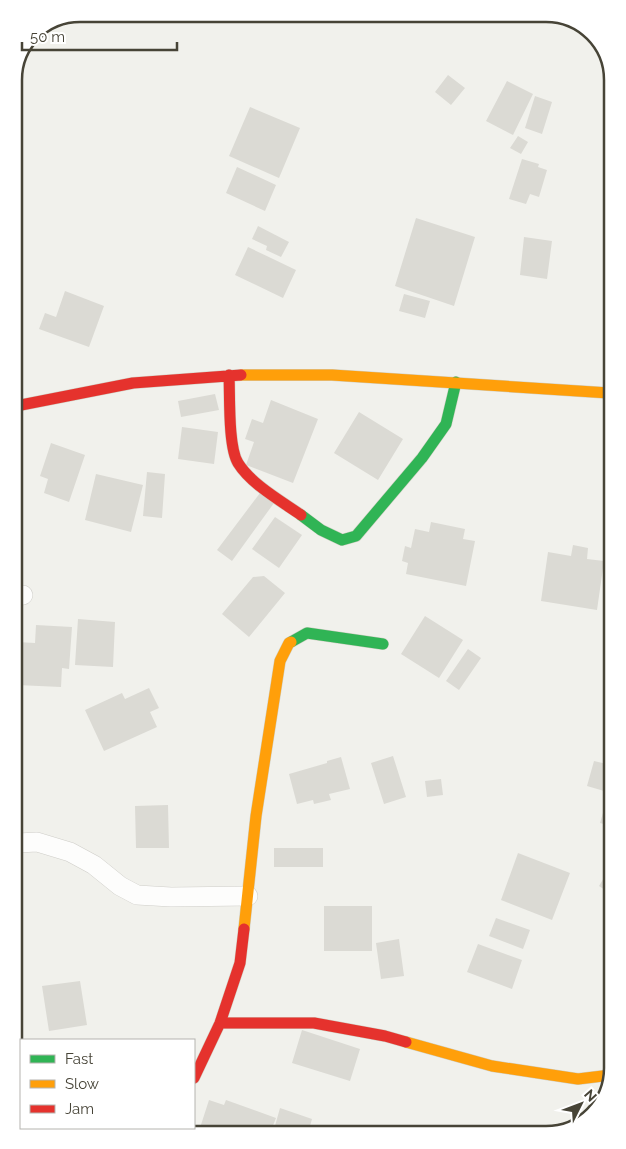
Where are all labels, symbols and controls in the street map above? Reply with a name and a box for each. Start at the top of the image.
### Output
scale bar [22,20,178,52]
text: 50 m [30,28,65,46]
legend [20,1039,195,1129]
text: Fast [65,1050,93,1068]
text: Slow [65,1075,99,1093]
north arrow [556,1079,606,1129]
text: N [581,1086,600,1105]
text: Jam [65,1100,94,1118]

